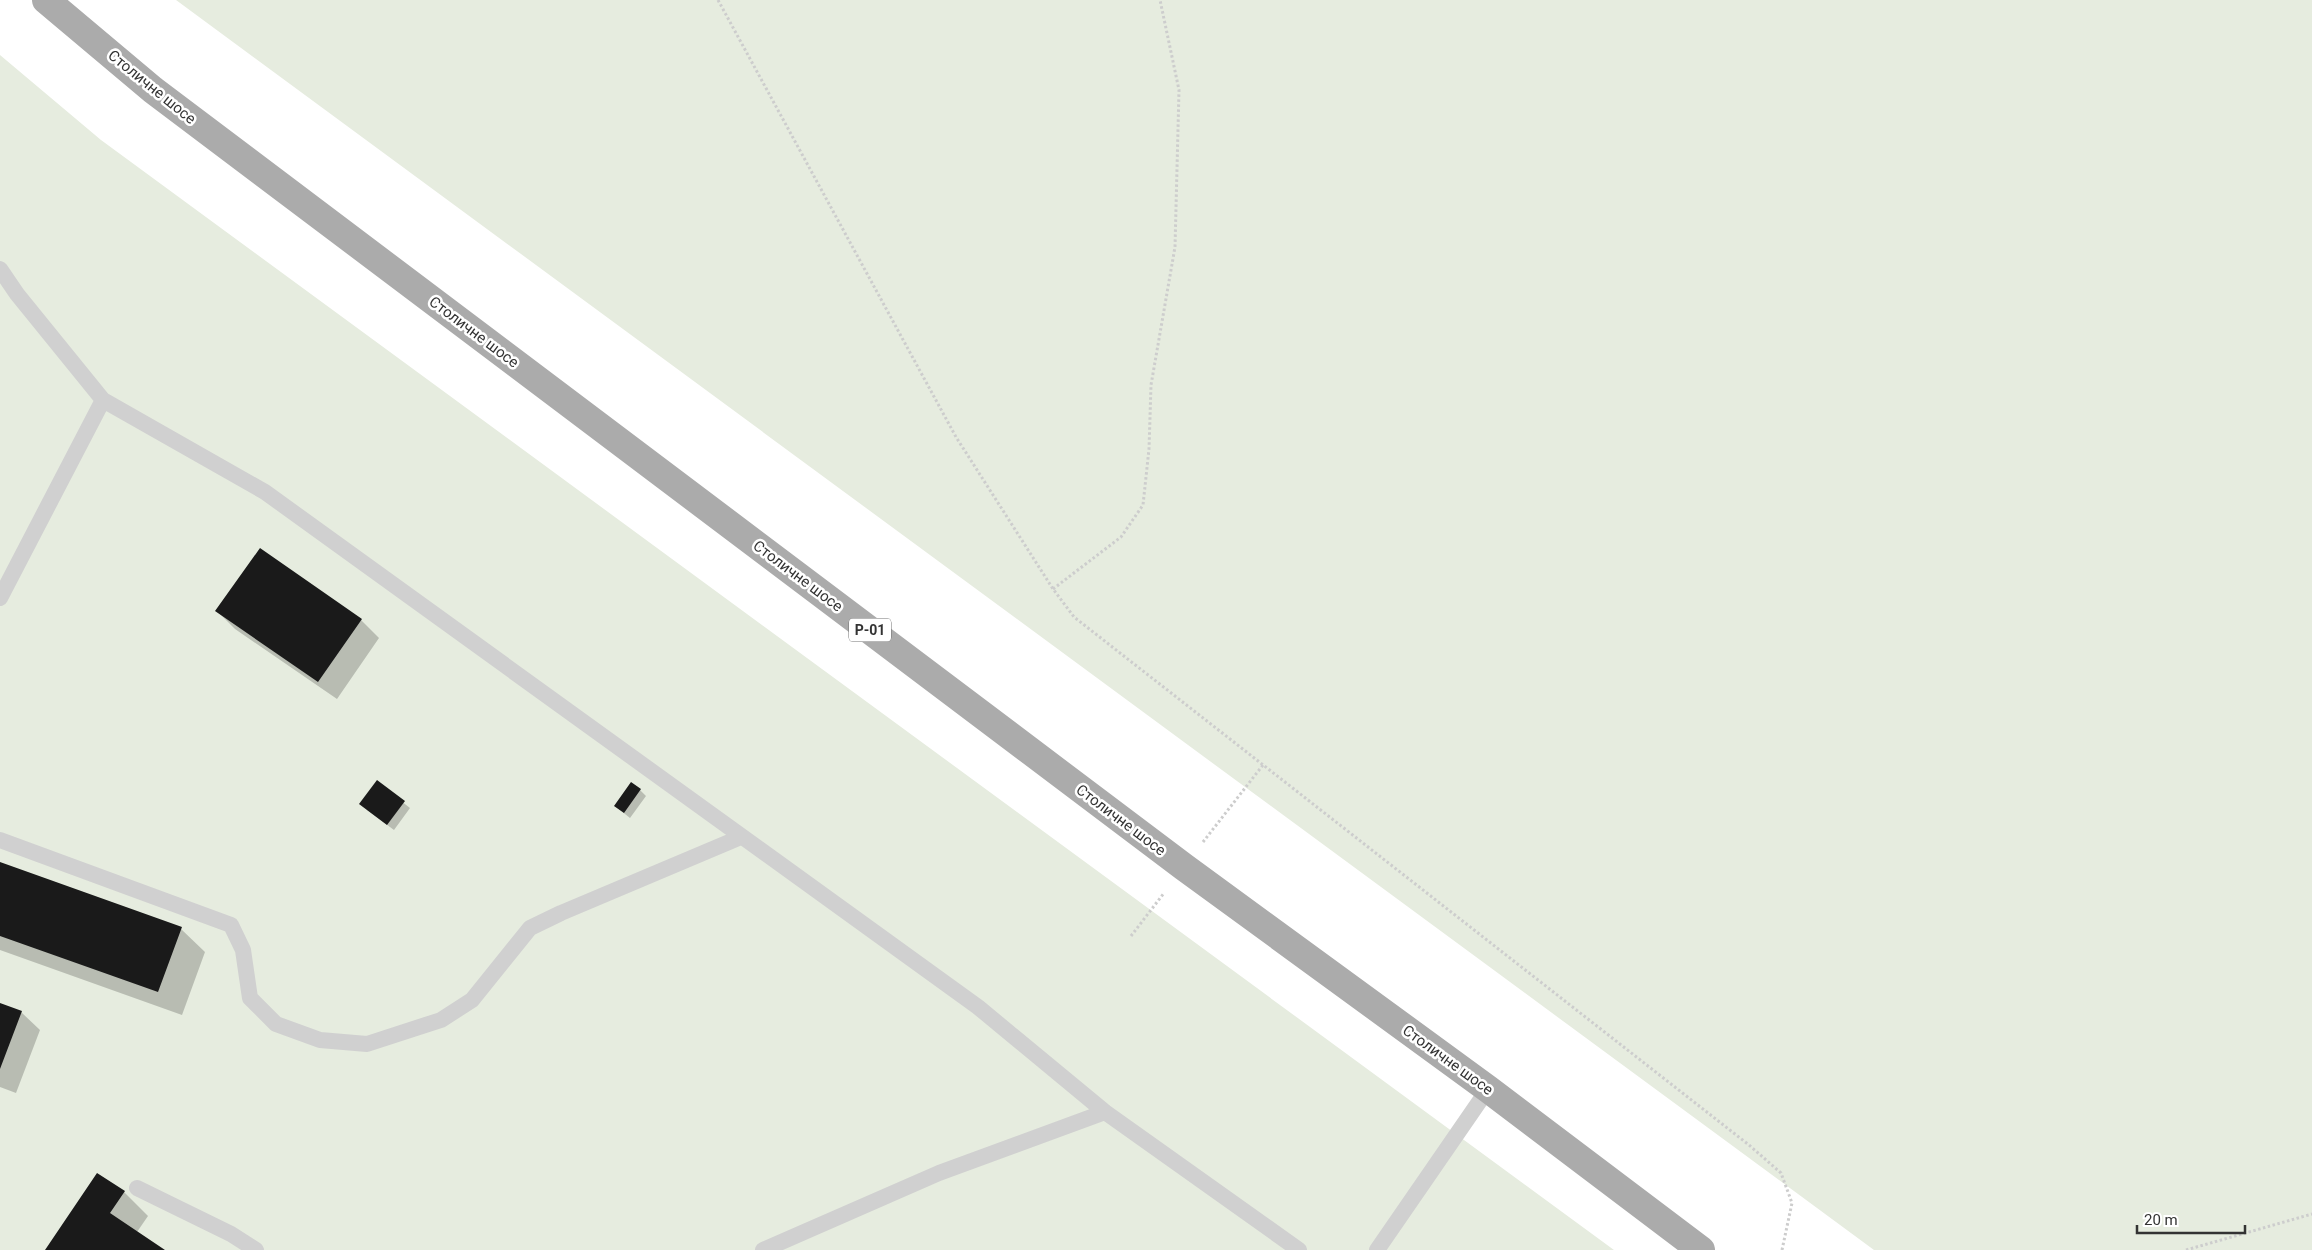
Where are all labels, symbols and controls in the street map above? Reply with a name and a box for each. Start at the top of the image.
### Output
street label: Столичне шосе [105,46,199,128]
street label: Столичне шосе [426,292,522,372]
street label: Столичне шосе [750,536,846,616]
road number: Р-01 [849,618,891,642]
street label: Столичне шосе [1073,780,1169,860]
street label: Столичне шосе [1399,1021,1497,1099]
scale bar [2137,1202,2244,1234]
text: 20 m [2144,1211,2178,1229]

